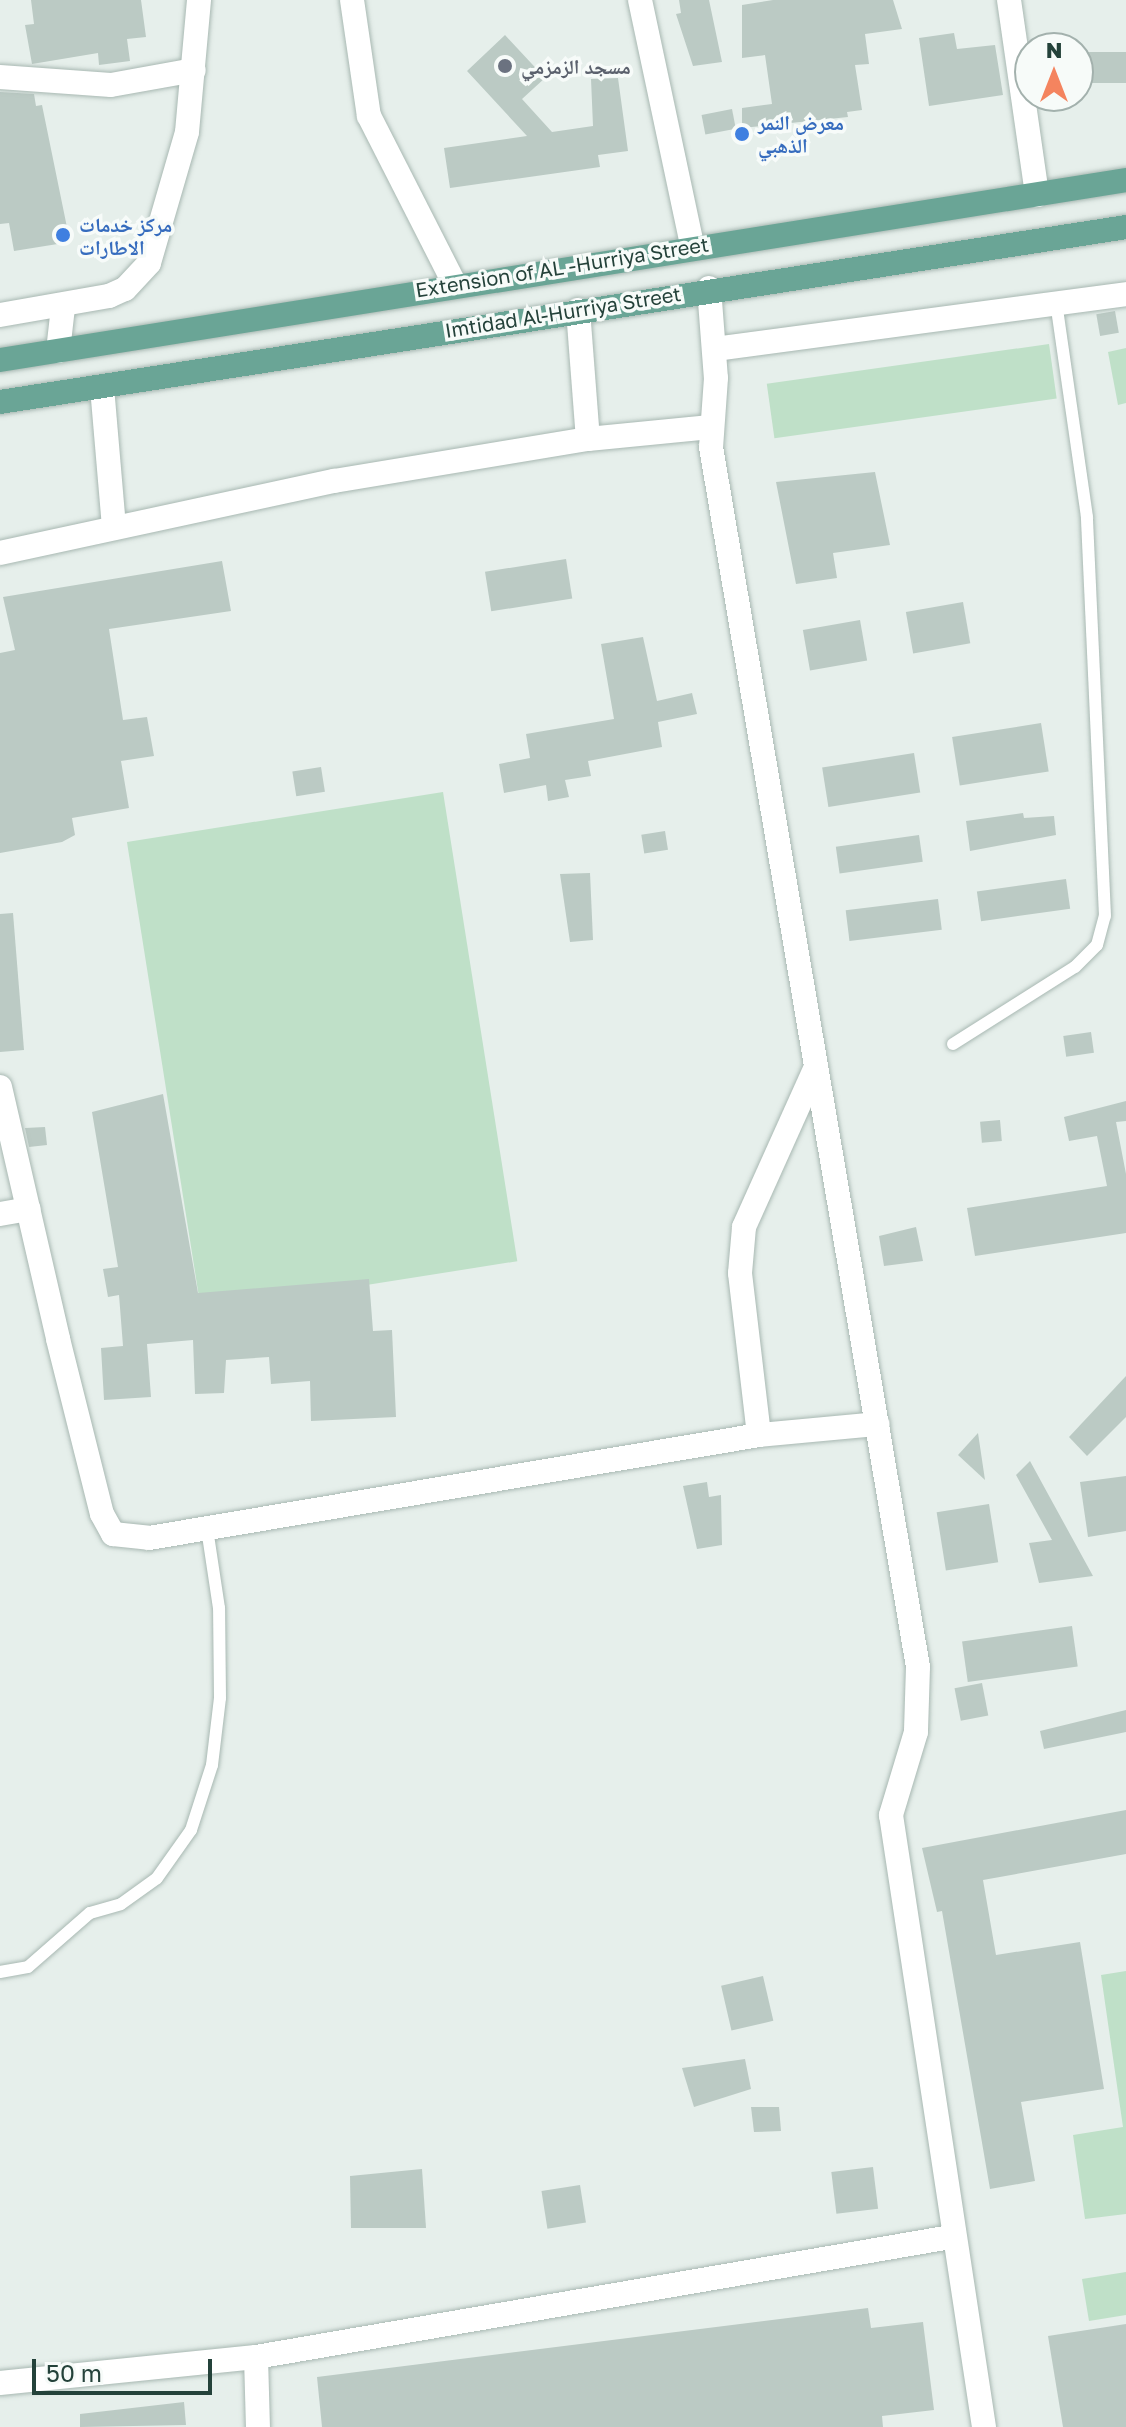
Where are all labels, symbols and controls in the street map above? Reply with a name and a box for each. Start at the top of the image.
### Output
north arrow [1014,32,1094,112]
text: N [1046,36,1062,63]
place label: مسجد الزمزمي [521,54,631,78]
marker: مسجد الزمزمي [496,57,514,75]
place label: معرض النمر الذهبي [758,110,844,157]
marker: معرض النمر الذهبي [733,125,751,143]
place label: مركز خدمات الاطارات [79,212,172,259]
marker: مركز خدمات الاطارات [54,226,72,244]
street label: Extension of AL -Hurriya Street [414,232,710,302]
street label: Imtidad Al-Hurriya Street [443,281,683,343]
scale bar [36,2343,216,2393]
text: 50 m [46,2358,102,2387]

